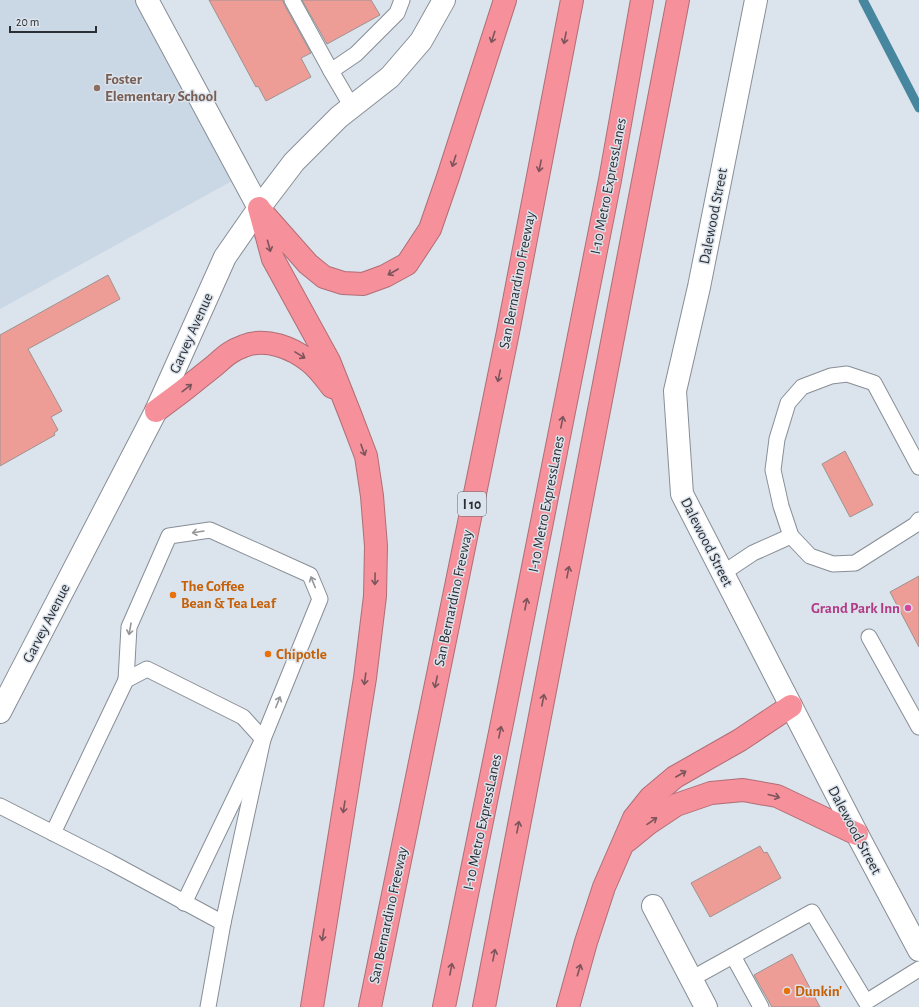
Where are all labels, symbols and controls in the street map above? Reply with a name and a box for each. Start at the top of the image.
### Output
scale bar [10,8,96,34]
text: 20 m [16,16,39,28]
one-way arrow [489,30,496,43]
one-way arrow [560,31,568,44]
place label: Foster Elementary School [105,72,217,104]
marker: Foster Elementary School [92,83,102,93]
street label: I-10 Metro ExpressLanes [588,117,629,255]
one-way arrow [450,154,457,167]
one-way arrow [535,159,543,172]
street label: Dalewood Street [697,167,730,265]
street label: San Bernardino Freeway [497,210,538,350]
one-way arrow [266,239,273,252]
one-way arrow [387,268,399,276]
street label: Garvey Avenue [167,291,216,376]
one-way arrow [294,352,306,360]
one-way arrow [494,369,502,382]
one-way arrow [181,383,192,392]
one-way arrow [558,416,566,429]
street label: I-10 Metro ExpressLanes [526,435,567,573]
one-way arrow [360,444,368,456]
road number: I 10 [458,492,486,516]
street label: Dalewood Street [678,495,735,589]
one-way arrow [192,528,205,536]
street label: San Bernardino Freeway [432,528,475,668]
one-way arrow [564,566,572,579]
one-way arrow [371,572,379,585]
one-way arrow [309,577,316,589]
place label: The Coffee Bean & Tea Leaf [181,579,277,611]
street label: Garvey Avenue [20,581,73,665]
marker: The Coffee Bean & Tea Leaf [168,590,178,600]
one-way arrow [522,598,530,611]
place label: Grand Park Inn [811,601,900,616]
marker: Grand Park Inn [903,603,913,613]
one-way arrow [126,622,134,635]
place label: Chipotle [276,647,327,662]
marker: Chipotle [263,649,273,659]
one-way arrow [361,672,368,685]
one-way arrow [432,675,440,688]
one-way arrow [539,694,547,707]
one-way arrow [274,697,282,709]
one-way arrow [497,726,505,739]
street label: I-10 Metro ExpressLanes [461,753,504,891]
one-way arrow [675,769,687,777]
street label: Dalewood Street [825,784,884,877]
one-way arrow [768,793,781,800]
one-way arrow [340,800,348,813]
one-way arrow [646,817,657,825]
one-way arrow [515,821,523,834]
street label: San Bernardino Freeway [367,845,410,985]
one-way arrow [319,928,327,941]
one-way arrow [490,949,498,962]
one-way arrow [448,963,456,976]
one-way arrow [576,963,583,976]
place label: Dunkin' [795,984,842,999]
marker: Dunkin' [782,986,792,996]

